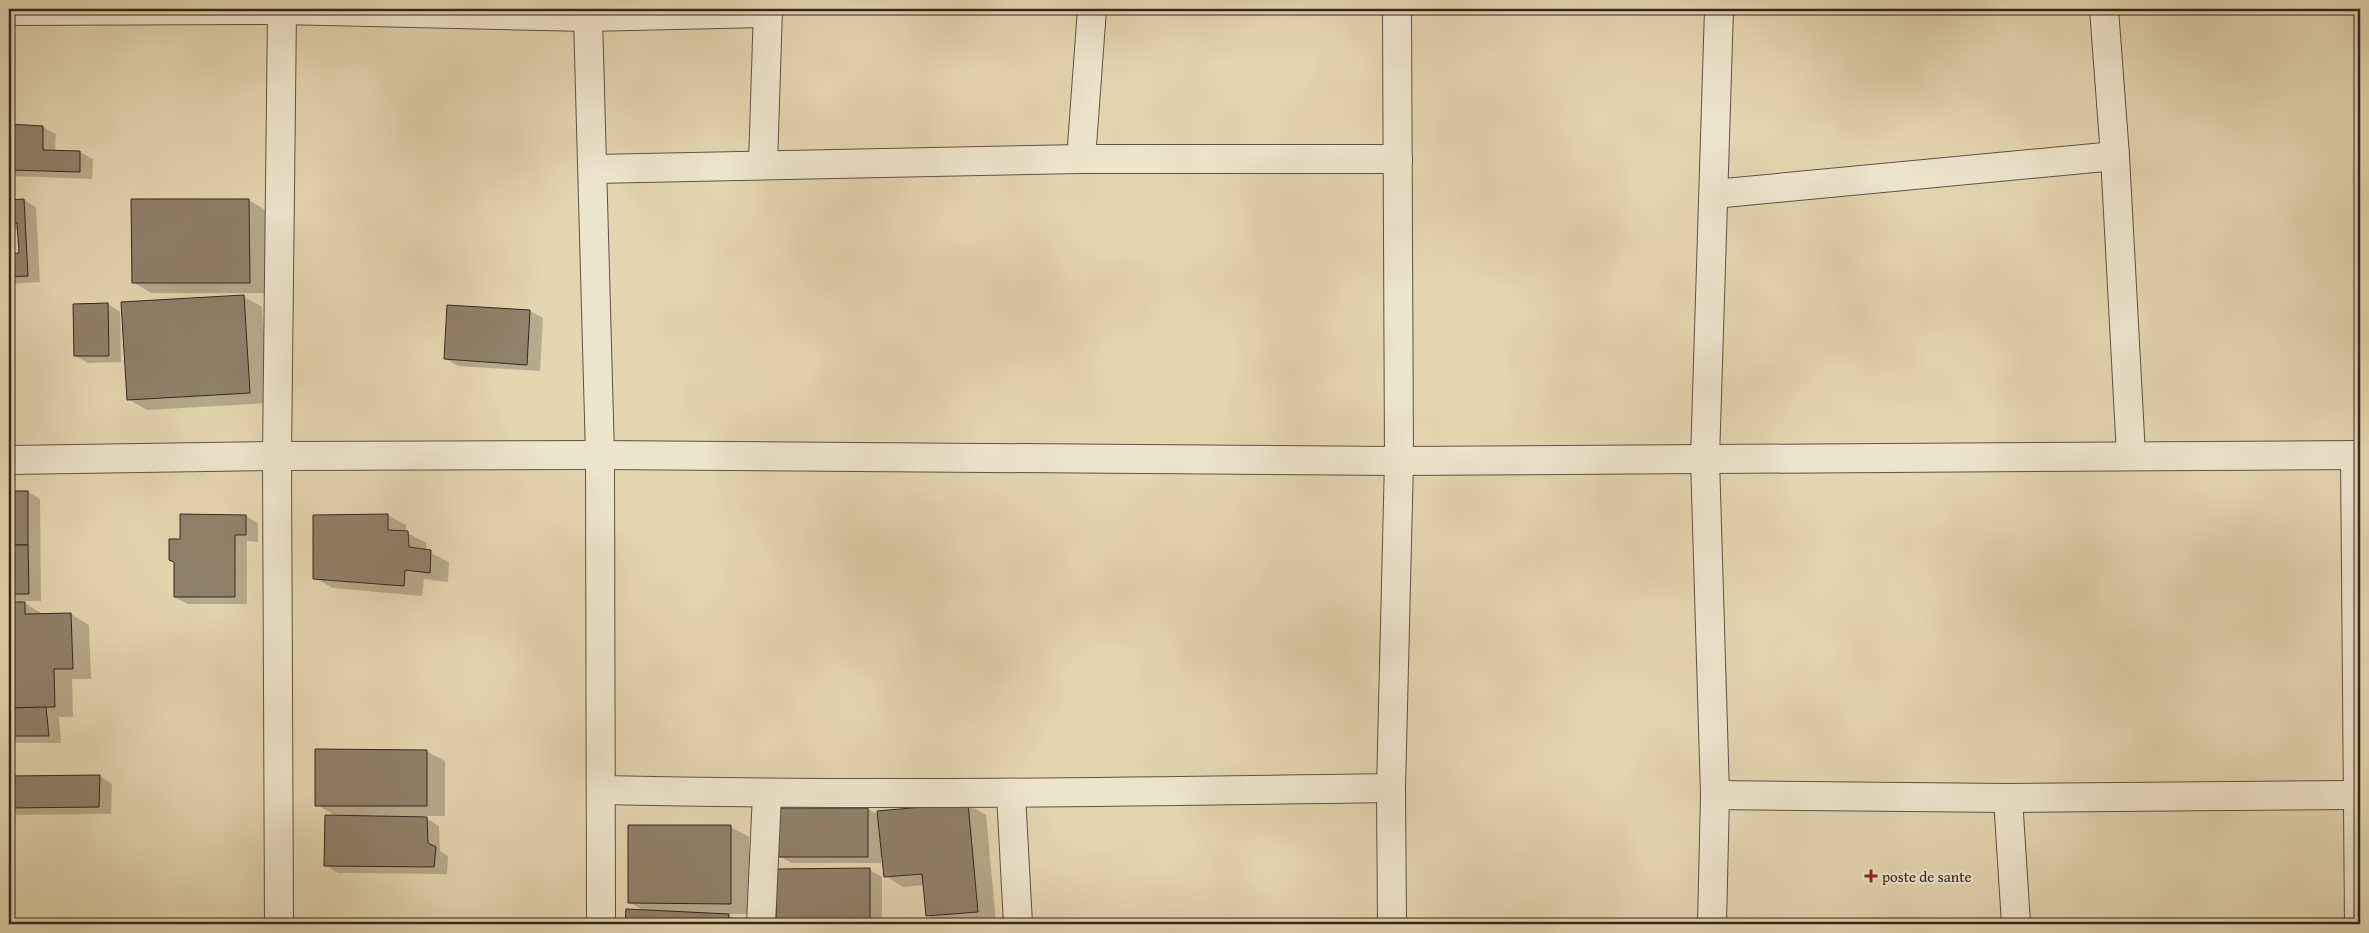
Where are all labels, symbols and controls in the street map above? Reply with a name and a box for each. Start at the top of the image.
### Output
place label: poste de sante [1882,866,1972,887]
marker: poste de sante [1864,869,1878,883]

